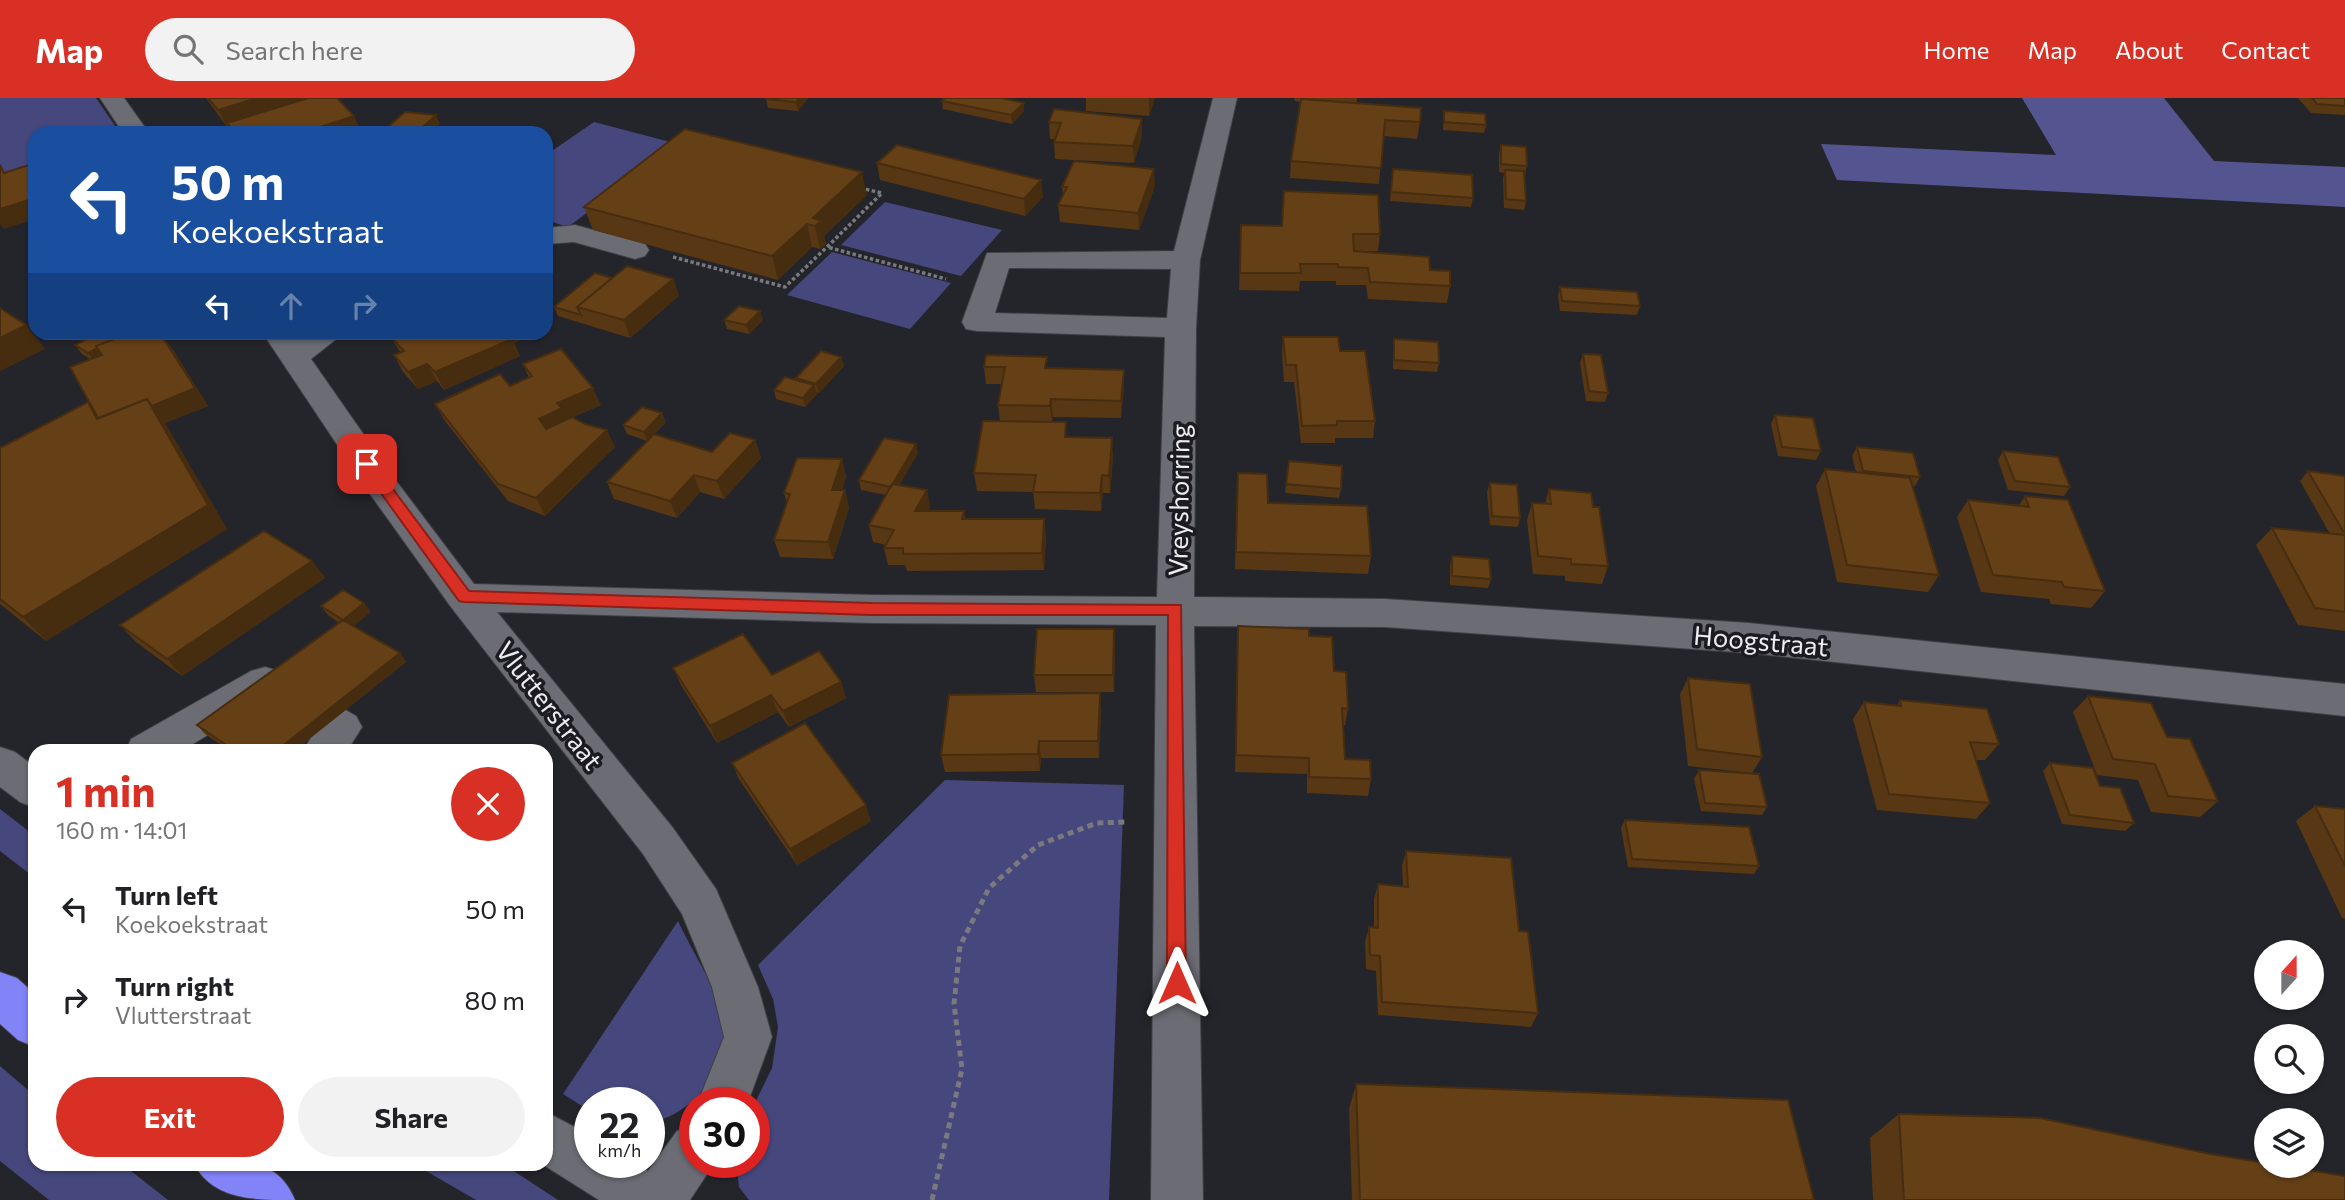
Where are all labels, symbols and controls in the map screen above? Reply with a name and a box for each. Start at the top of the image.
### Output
search box [145,18,635,81]
text: Map [35,29,103,70]
icon: search [169,30,207,68]
text: Search here [225,34,363,65]
text: Home [1924,35,1990,64]
text: Map [2028,35,2077,64]
text: About [2115,35,2183,64]
text: Contact [2221,35,2310,64]
text: 50 m [171,150,284,210]
icon: left [56,154,147,245]
text: Koekoekstraat [171,210,384,250]
icon: left [199,287,237,325]
icon: ahead [272,287,310,325]
icon: right [345,287,383,325]
street label: Vreyshorring [1161,424,1195,576]
pin [337,434,397,494]
icon: arrive [348,445,386,483]
street label: Hoogstraat [1692,619,1830,661]
street label: Vlutterstraat [490,635,610,775]
text: 1 min [56,764,156,816]
button: close [451,767,525,841]
text: 160 m · 14:01 [56,816,187,844]
text: Turn left [115,879,218,910]
icon: left [56,890,94,928]
text: 50 m [465,893,525,924]
text: Koekoekstraat [115,910,268,938]
north arrow [2254,940,2324,1010]
map controls [2254,940,2324,1178]
position arrow [1140,946,1214,1020]
text: Turn right [115,970,234,1001]
icon: right [56,981,94,1019]
text: 80 m [465,984,525,1015]
text: Vlutterstraat [115,1001,251,1029]
button: search [2254,1024,2324,1094]
button: Exit [56,1077,284,1157]
button: Share [298,1077,525,1157]
speed limit sign: 30 [679,1087,770,1178]
text: 22 [600,1102,639,1145]
button: layers [2254,1108,2324,1178]
text: km/h [598,1139,641,1161]

